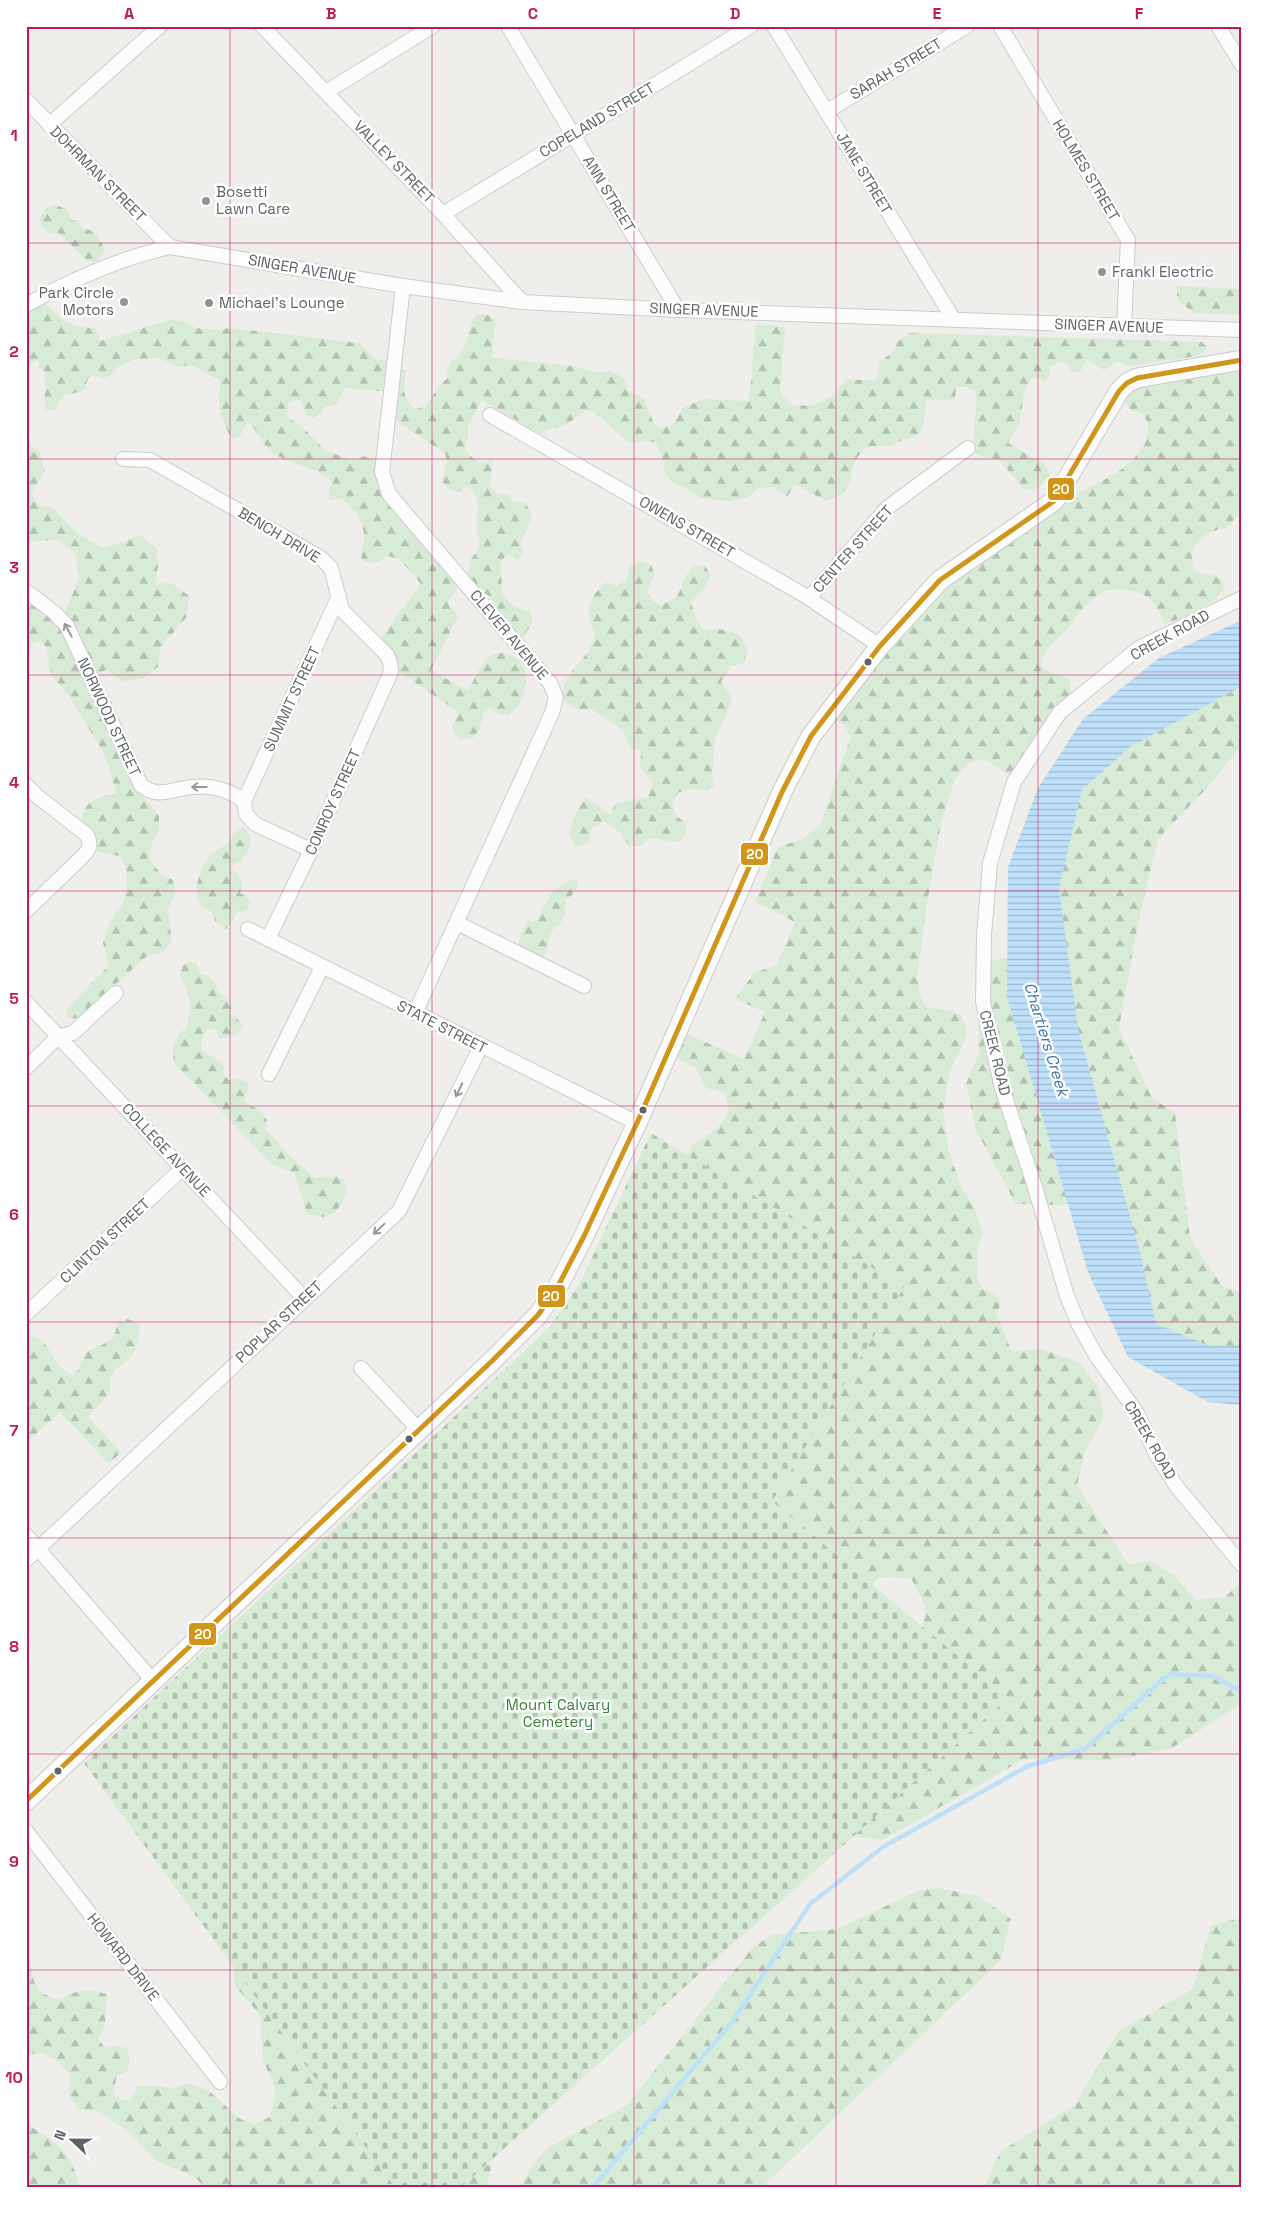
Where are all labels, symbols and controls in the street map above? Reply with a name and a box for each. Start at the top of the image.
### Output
text: A [124,3,134,24]
text: B [326,3,336,24]
text: C [528,3,538,24]
text: D [730,3,740,24]
text: E [933,3,942,24]
text: F [1135,3,1144,24]
street label: SARAH STREET [846,34,945,103]
street label: COPELAND STREET [536,78,658,162]
street label: HOLMES STREET [1049,115,1124,224]
street label: VALLEY STREET [350,116,439,207]
street label: DOHRMAN STREET [46,122,151,226]
text: 1 [10,125,18,146]
street label: JANE STREET [832,128,897,218]
street label: ANN STREET [579,152,640,236]
place label: Bosetti Lawn Care [216,182,290,218]
marker: Bosetti Lawn Care [200,195,212,207]
street label: SINGER AVENUE [247,250,357,287]
place label: Frankl Electric [1112,262,1214,281]
marker: Frankl Electric [1096,266,1108,278]
place label: Park Circle Motors [39,283,114,319]
place label: Michael's Lounge [219,293,345,312]
marker: Park Circle Motors [118,296,130,308]
marker: Michael's Lounge [203,297,215,309]
street label: SINGER AVENUE [649,298,759,321]
street label: SINGER AVENUE [1054,314,1164,337]
text: 2 [9,341,19,362]
line badge: 20 [1047,477,1075,501]
text: 20 [1052,480,1070,498]
street label: OWENS STREET [636,492,739,562]
street label: CENTER STREET [808,501,897,596]
street label: BENCH DRIVE [235,503,324,567]
text: 3 [9,557,19,578]
street label: CLEVER AVENUE [466,586,553,684]
street label: CREEK ROAD [1127,605,1213,664]
one-way arrow [63,624,73,638]
street label: SUMMIT STREET [259,643,324,754]
street label: NORWOOD STREET [74,654,145,779]
unlabelled marker [863,657,873,667]
street label: CONROY STREET [301,746,365,858]
text: 4 [9,772,19,793]
one-way arrow [191,782,208,792]
line badge: 20 [740,842,769,866]
text: 20 [746,845,764,863]
water label: Chartiers Creek [1019,980,1075,1101]
text: 5 [9,988,19,1009]
street label: STATE STREET [394,996,491,1057]
street label: CREEK ROAD [976,1008,1015,1098]
one-way arrow [454,1082,463,1097]
street label: COLLEGE AVENUE [118,1099,215,1200]
unlabelled marker [638,1105,648,1115]
street label: CLINTON STREET [56,1194,154,1287]
text: 6 [9,1204,19,1225]
one-way arrow [372,1223,385,1235]
street label: POPLAR STREET [231,1276,326,1367]
line badge: 20 [537,1284,566,1308]
text: 20 [542,1287,560,1305]
street label: CREEK ROAD [1120,1397,1181,1483]
text: 7 [10,1420,19,1441]
unlabelled marker [404,1434,414,1444]
line badge: 20 [188,1622,217,1646]
text: 20 [194,1625,212,1643]
text: 8 [9,1636,19,1657]
park label: Mount Calvary Cemetery [506,1695,610,1731]
unlabelled marker [53,1766,63,1776]
text: 9 [9,1851,19,1872]
street label: HOWARD DRIVE [83,1909,164,2004]
text: 10 [5,2067,23,2088]
north arrow [48,2116,98,2166]
text: N [50,2127,70,2143]

